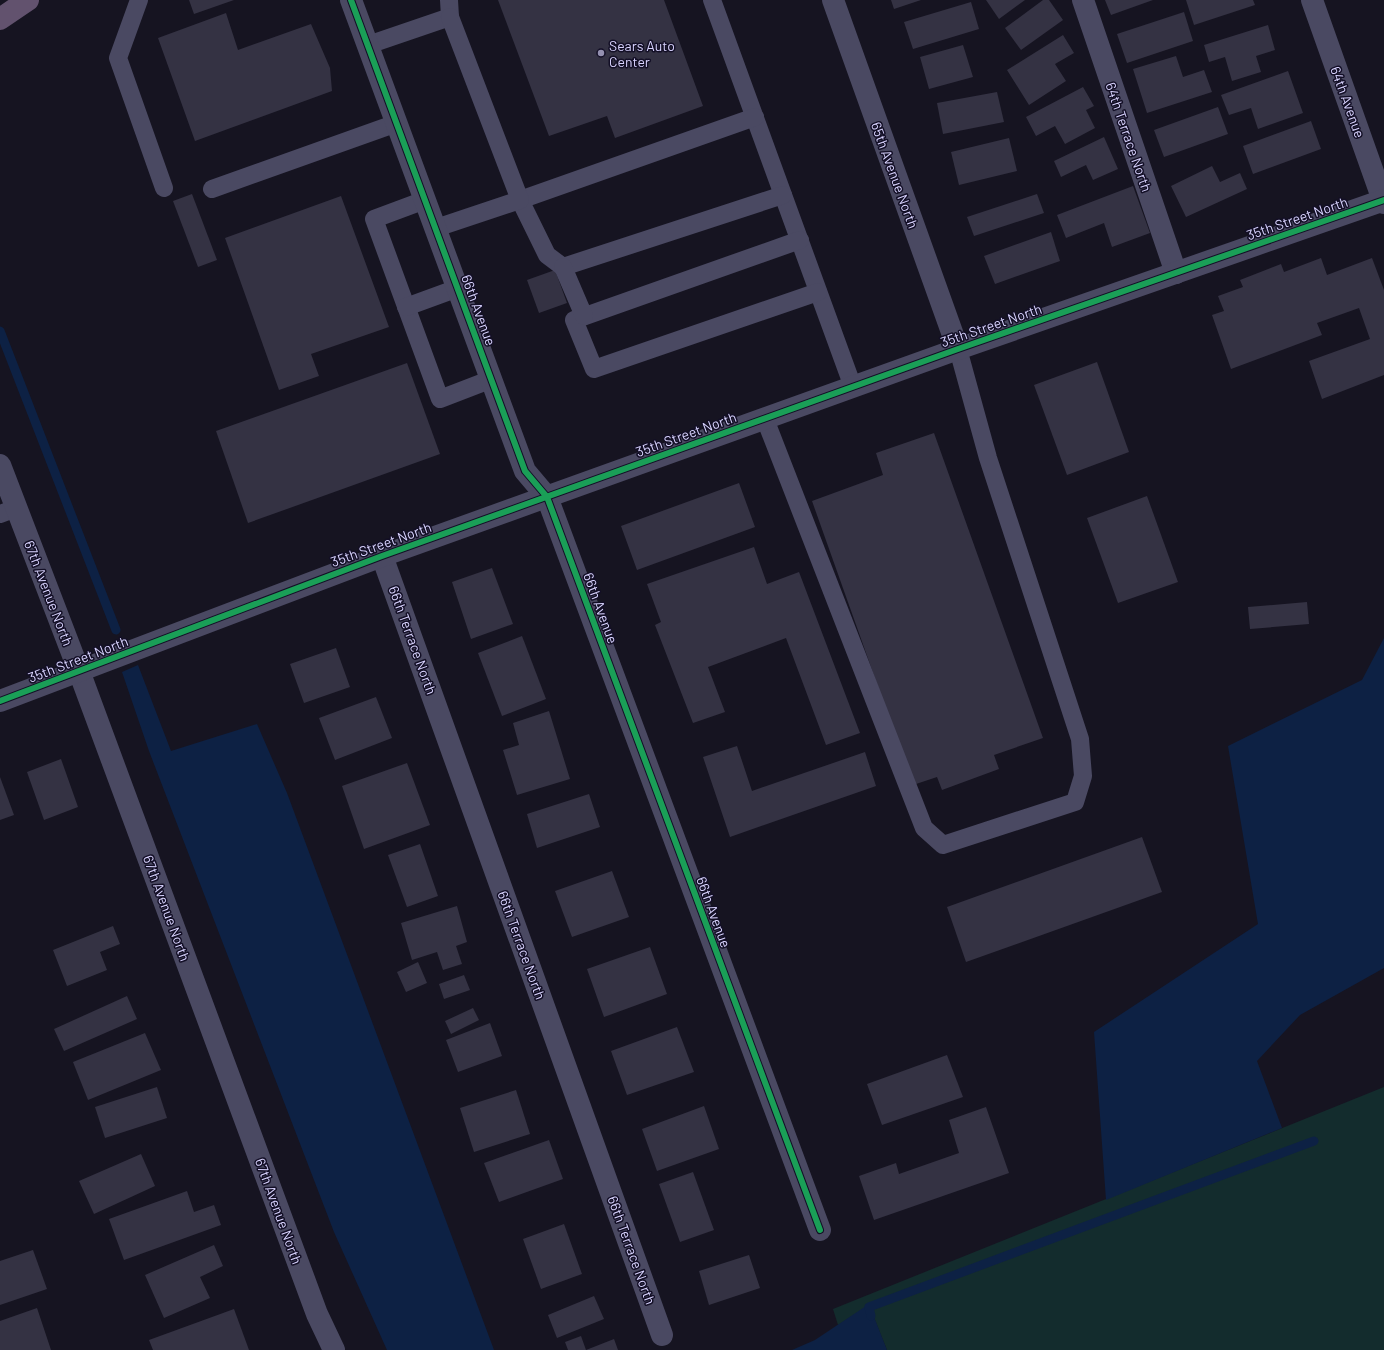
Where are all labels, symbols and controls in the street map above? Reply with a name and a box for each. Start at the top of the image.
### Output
place label: Sears Auto Center [609,37,675,70]
marker: Sears Auto Center [596,48,606,58]
street label: 64th Avenue [1327,64,1369,140]
street label: 64th Terrace North [1102,80,1156,194]
street label: 65th Avenue North [868,119,922,231]
street label: 35th Street North [1244,193,1350,243]
street label: 66th Avenue [458,272,500,348]
street label: 35th Street North [938,300,1044,350]
street label: 35th Street North [633,408,739,460]
street label: 35th Street North [328,518,434,570]
street label: 67th Avenue North [21,538,77,648]
street label: 66th Avenue [580,570,622,646]
street label: 66th Terrace North [385,583,441,697]
street label: 35th Street North [26,632,130,686]
street label: 67th Avenue North [140,853,194,963]
street label: 66th Avenue [693,874,735,950]
street label: 66th Terrace North [494,888,550,1002]
street label: 67th Avenue North [252,1156,306,1266]
street label: 66th Terrace North [604,1193,660,1307]

